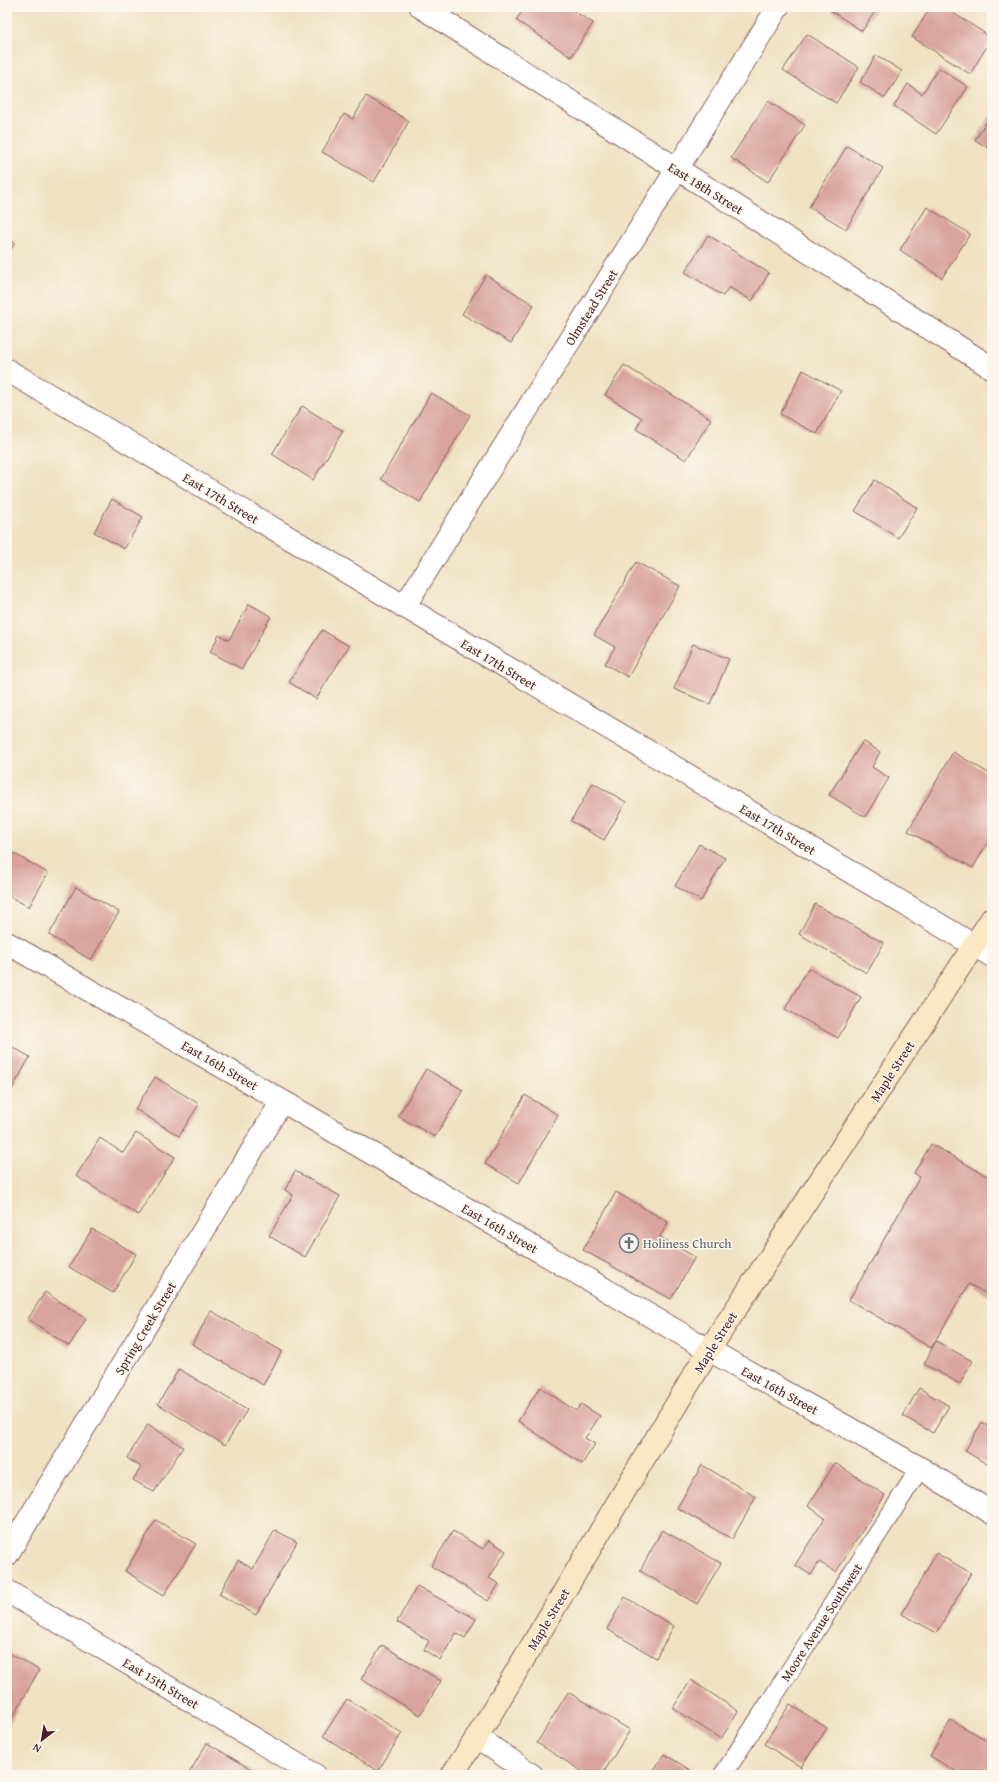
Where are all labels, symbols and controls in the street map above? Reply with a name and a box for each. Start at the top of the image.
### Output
street label: East 18th Street [664,158,747,219]
street label: Olmstead Street [560,265,623,349]
street label: East 17th Street [179,468,263,529]
street label: East 17th Street [457,634,541,695]
street label: East 17th Street [736,799,820,860]
street label: East 16th Street [178,1036,262,1095]
street label: Maple Street [866,1037,919,1106]
street label: East 16th Street [458,1199,542,1258]
church icon: Holiness Church [618,1232,640,1254]
place label: Holiness Church [643,1234,732,1253]
street label: Spring Creek Street [110,1278,181,1378]
street label: Maple Street [689,1307,742,1377]
street label: East 16th Street [738,1361,822,1420]
street label: Moore Avenue Southwest [776,1559,867,1685]
street label: Maple Street [522,1584,575,1654]
street label: East 15th Street [119,1653,203,1714]
north arrow [22,1720,62,1760]
text: N [29,1739,44,1757]

